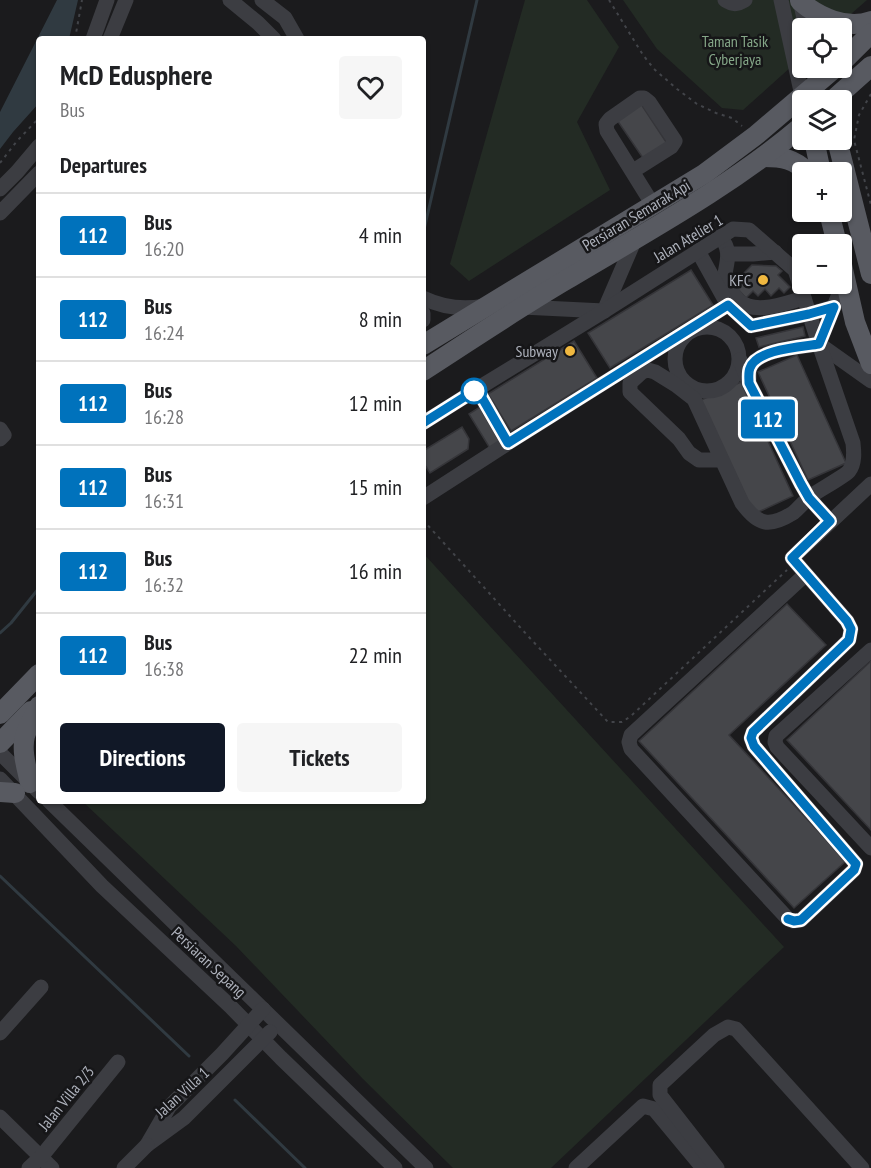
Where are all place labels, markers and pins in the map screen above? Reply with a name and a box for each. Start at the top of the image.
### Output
place label: KFC [729,270,751,290]
marker: KFC [756,273,770,287]
place label: Subway [516,341,558,361]
marker: Subway [563,344,577,358]
unlabelled marker [461,378,487,404]

